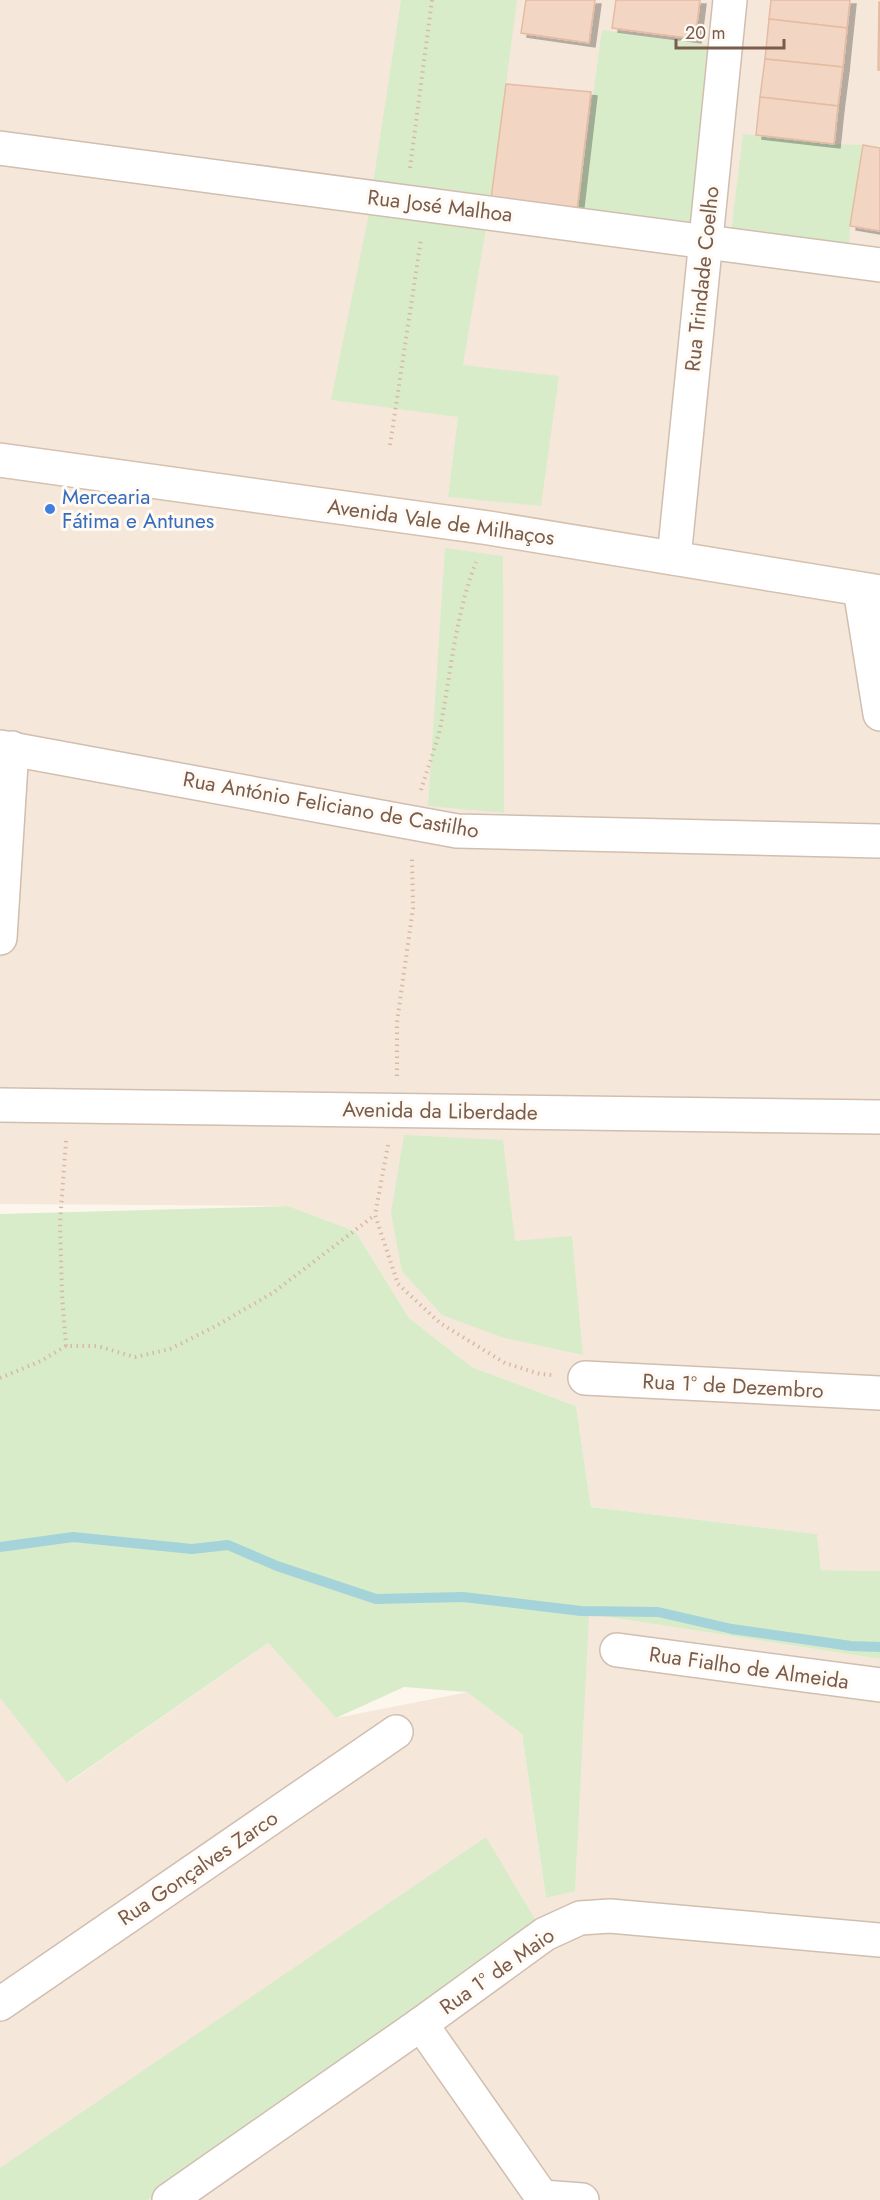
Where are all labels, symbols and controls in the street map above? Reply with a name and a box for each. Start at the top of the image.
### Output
scale bar [676,12,784,50]
text: 20 m [685,20,725,46]
street label: Rua José Malhoa [366,182,514,230]
street label: Rua Trindade Coelho [677,185,727,373]
place label: Mercearia Fátima e Antunes [62,482,214,536]
street label: Avenida Vale de Milhaços [326,491,556,553]
marker: Mercearia Fátima e Antunes [43,502,57,516]
street label: Rua António Feliciano de Castilho [181,764,481,846]
street label: Avenida da Liberdade [342,1094,538,1128]
street label: Rua 1º de Dezembro [642,1366,824,1406]
street label: Rua Fialho de Almeida [647,1639,851,1697]
street label: Rua Gonçalves Zarco [112,1803,284,1933]
street label: Rua 1º de Maio [434,1920,560,2022]

